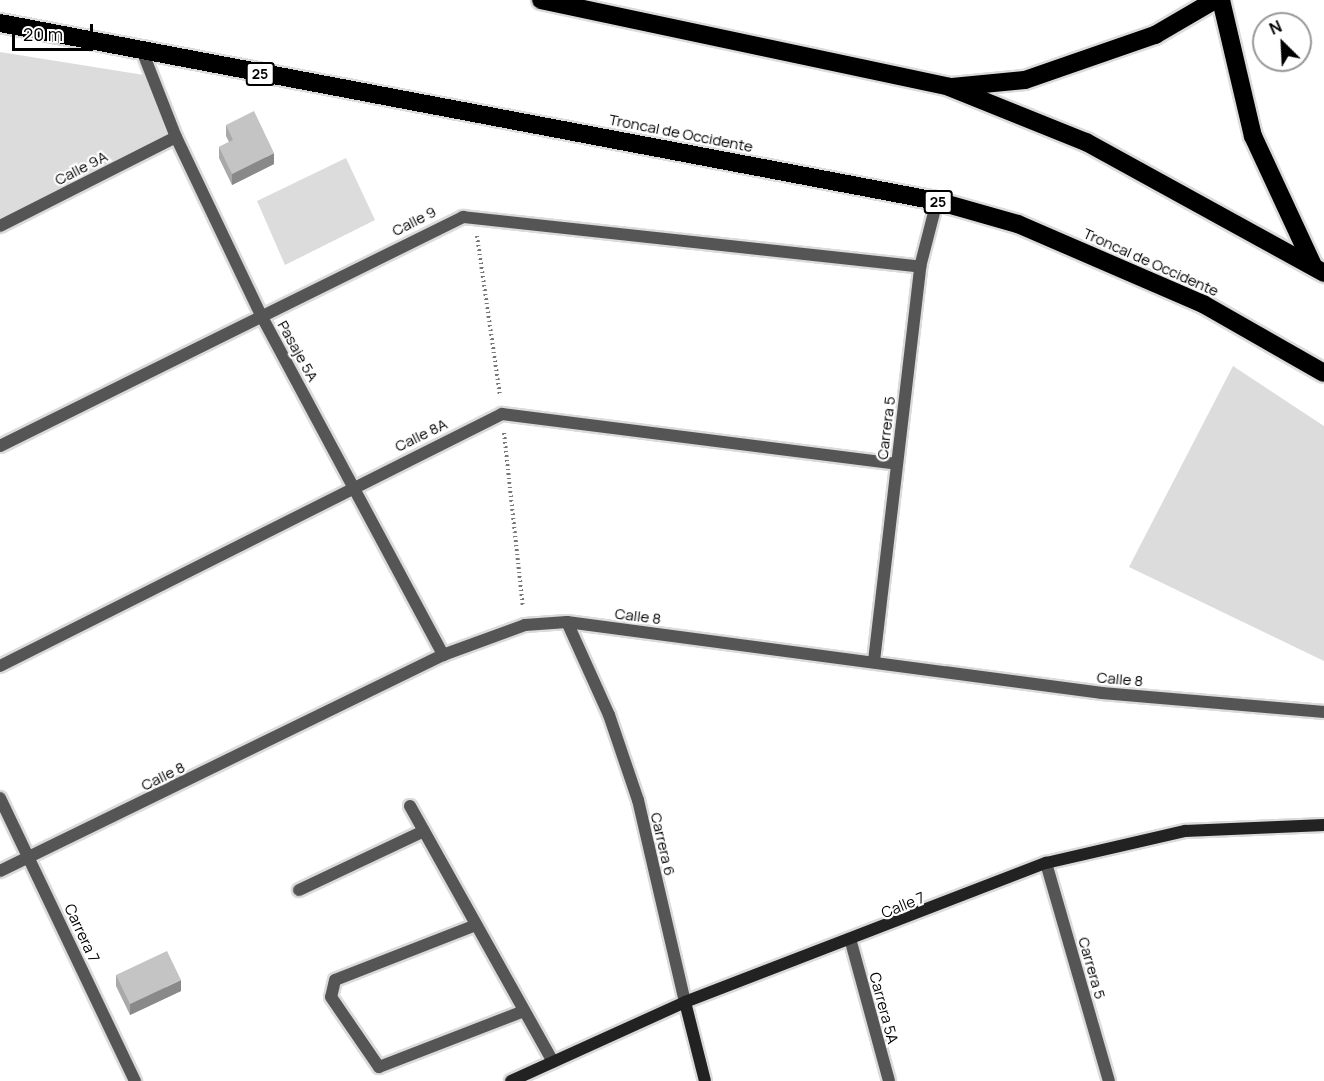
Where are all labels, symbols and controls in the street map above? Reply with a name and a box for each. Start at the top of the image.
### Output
scale bar [15,12,96,50]
north arrow [1252,12,1312,72]
text: N [1266,15,1285,40]
text: 20 m [23,22,63,46]
road number: 25 [245,63,275,85]
street label: Troncal de Occidente [607,110,755,156]
street label: Calle 9A [52,147,110,189]
road number: 25 [923,191,953,213]
street label: Calle 9 [389,202,439,240]
street label: Troncal de Occidente [1081,224,1221,300]
street label: Pasaje 5A [274,317,322,385]
street label: Carrera 5 [873,395,899,461]
street label: Calle 8A [392,415,450,455]
street label: Calle 8 [614,604,662,628]
street label: Calle 8 [1096,668,1144,690]
street label: Calle 8 [138,758,188,794]
street label: Carrera 6 [647,811,679,877]
street label: Calle 7 [879,888,927,922]
street label: Carrera 7 [61,901,103,965]
street label: Carrera 5 [1075,935,1109,1001]
street label: Carrera 5A [866,970,902,1046]

